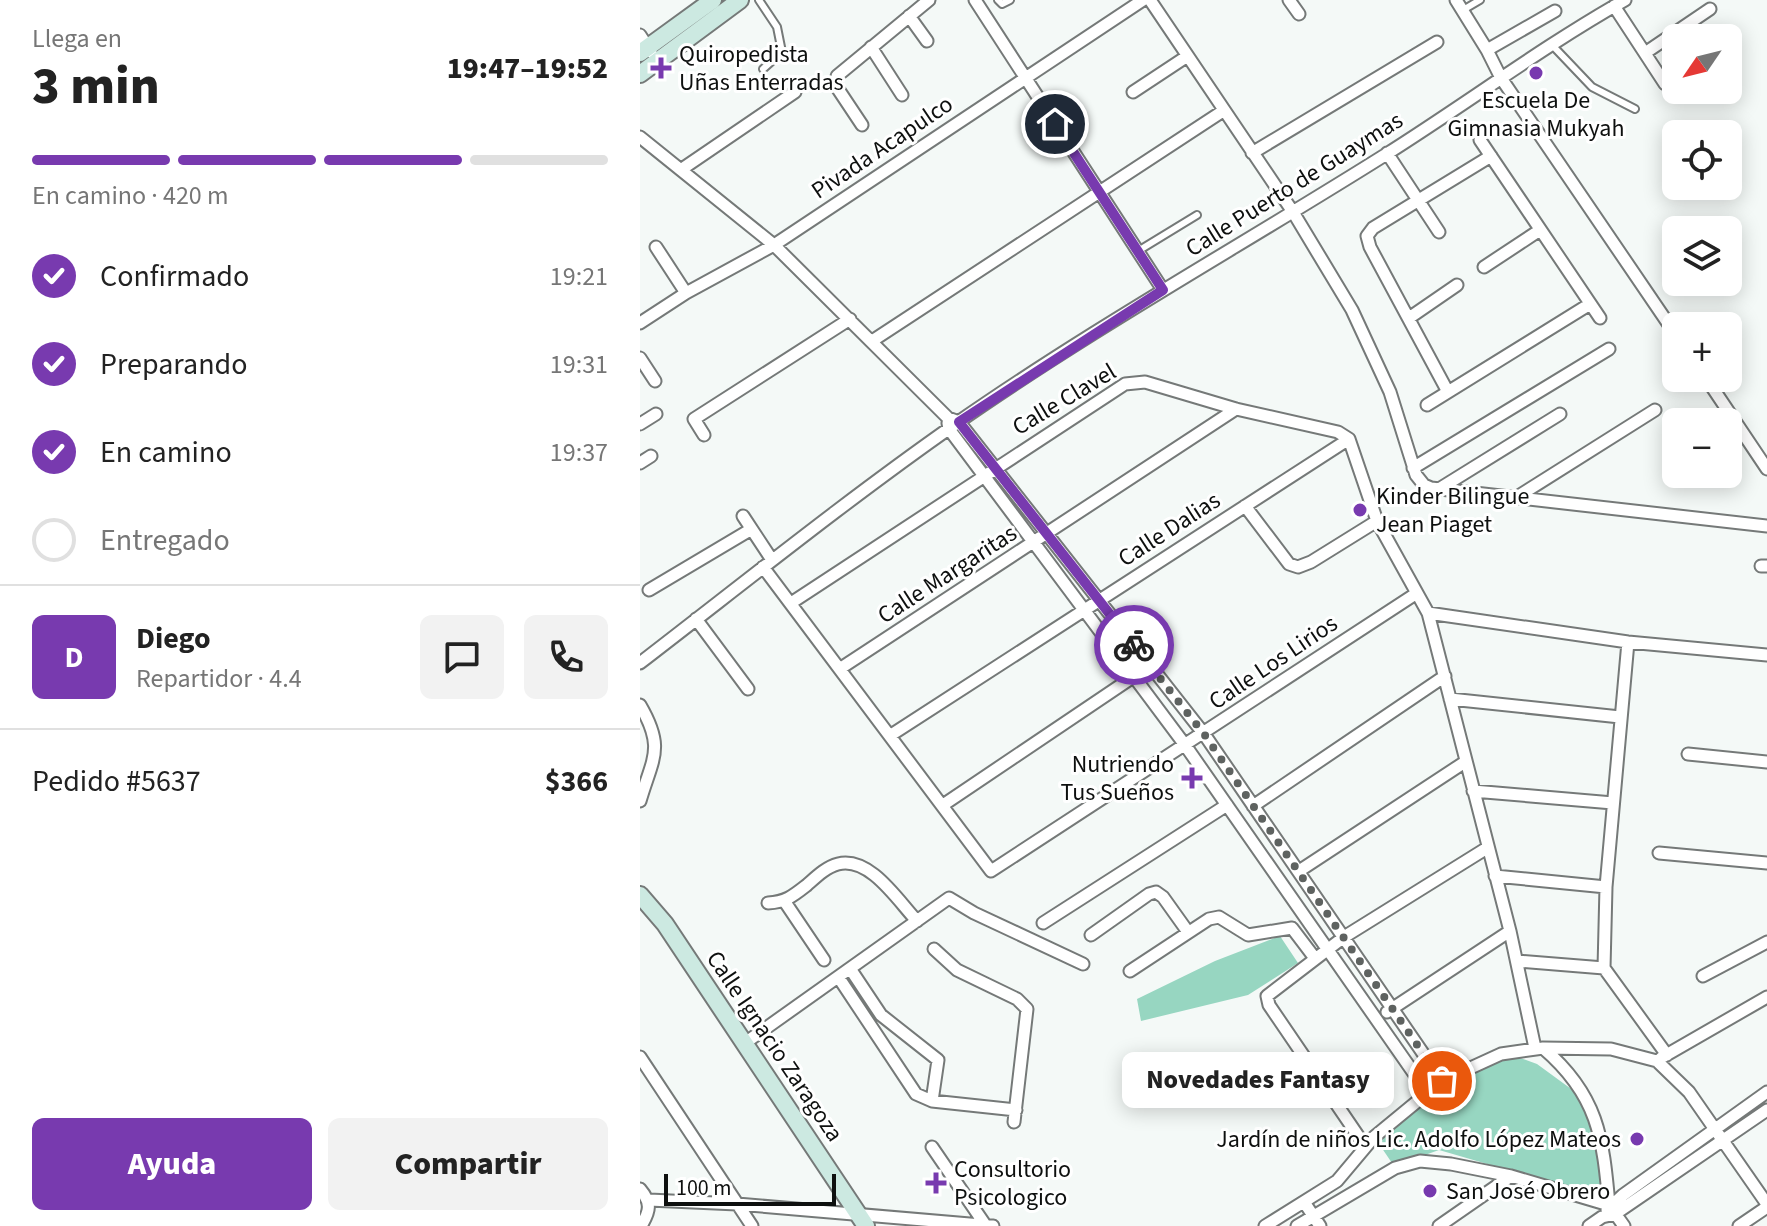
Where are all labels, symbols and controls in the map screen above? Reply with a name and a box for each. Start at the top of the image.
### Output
text: Llega en [32,20,122,57]
north arrow [1662,24,1742,104]
map controls [1662,24,1742,488]
place label: Quiropedista Uñas Enterradas [679,37,844,100]
text: 19:47–19:52 [447,47,608,90]
text: 3 min [32,50,160,124]
marker: Quiropedista Uñas Enterradas [650,57,672,79]
marker: Escuela De Gimnasia Mukyah [1527,64,1545,82]
place label: Escuela De Gimnasia Mukyah [1448,83,1624,146]
street label: Pivada Acapulco [804,87,960,208]
pin [1021,90,1089,158]
icon: home [1033,102,1077,146]
street label: Calle Puerto de Guaymas [1179,103,1410,266]
button: locate [1662,120,1742,200]
text: En camino · 420 m [32,177,228,214]
button: layers [1662,216,1742,296]
icon: check [32,254,76,298]
text: Confirmado [100,255,249,298]
text: 19:21 [550,258,608,295]
button: + [1662,312,1742,392]
icon: check [32,342,76,386]
text: Preparando [100,343,247,386]
text: 19:31 [550,346,608,383]
street label: Calle Clavel [1006,355,1123,444]
button: − [1662,408,1742,488]
icon: check [32,430,76,474]
text: En camino [100,431,232,474]
text: 19:37 [550,434,608,471]
place label: Kinder Bilingue Jean Piaget [1376,479,1530,542]
street label: Calle Dalias [1111,483,1227,576]
marker: Kinder Bilingue Jean Piaget [1351,501,1369,519]
street label: Calle Margaritas [871,516,1024,633]
text: Entregado [100,519,230,562]
courier [1094,605,1174,685]
street label: Calle Los Lirios [1202,606,1345,719]
button: chat [420,615,504,699]
button: phone [524,615,608,699]
text: Diego [136,617,211,660]
icon: bike [1112,623,1156,667]
text: D [64,636,84,679]
text: Repartidor · 4.4 [136,660,302,697]
place label: Nutriendo Tus Sueños [1060,747,1174,810]
text: Pedido #5637 [32,760,201,803]
text: $366 [545,760,608,803]
marker: Nutriendo Tus Sueños [1181,767,1203,789]
street label: Calle Ignacio Zaragoza [697,944,852,1149]
pin [1408,1047,1476,1115]
callout: Novedades Fantasy [1122,1053,1394,1109]
icon: bag [1420,1059,1464,1103]
text: Novedades Fantasy [1146,1061,1370,1098]
button: Ayuda [32,1118,312,1210]
button: Compartir [328,1118,608,1210]
place label: Jardín de niños Lic. Adolfo López Mateos [1216,1122,1621,1157]
marker: Jardín de niños Lic. Adolfo López Mateos [1628,1130,1646,1148]
place label: Consultorio Psicologico [954,1152,1071,1215]
scale bar [664,1170,836,1206]
text: 100 m [676,1172,731,1204]
marker: Consultorio Psicologico [925,1172,947,1194]
place label: San José Obrero [1446,1174,1610,1209]
marker: San José Obrero [1421,1182,1439,1200]

